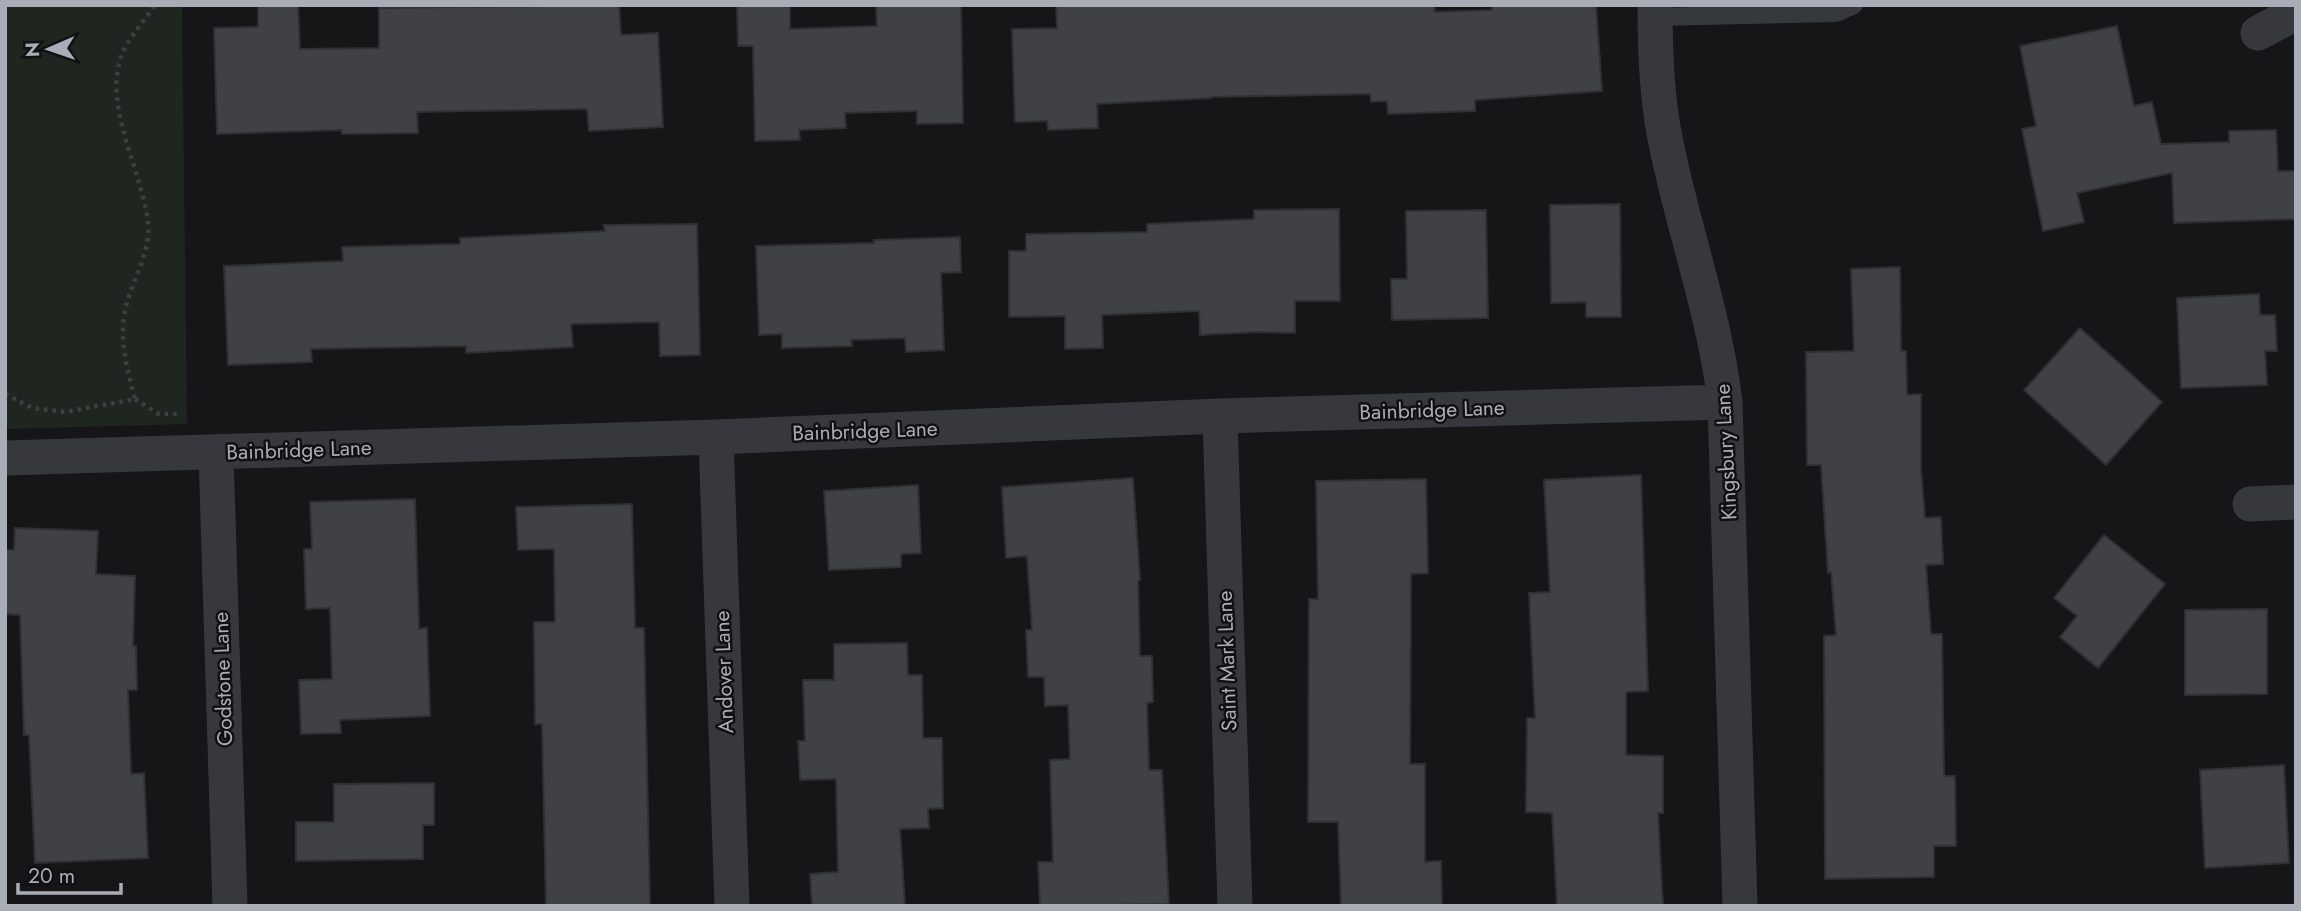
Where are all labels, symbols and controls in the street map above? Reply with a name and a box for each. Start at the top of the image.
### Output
north arrow [14,14,84,84]
text: N [19,42,46,58]
street label: Kingsbury Lane [1707,383,1745,521]
street label: Bainbridge Lane [1359,392,1505,428]
street label: Bainbridge Lane [792,413,938,449]
street label: Bainbridge Lane [226,432,372,468]
street label: Saint Mark Lane [1210,590,1244,732]
street label: Andover Lane [707,610,741,734]
street label: Godstone Lane [206,611,240,747]
scale bar [18,852,121,896]
text: 20 m [28,861,75,891]

